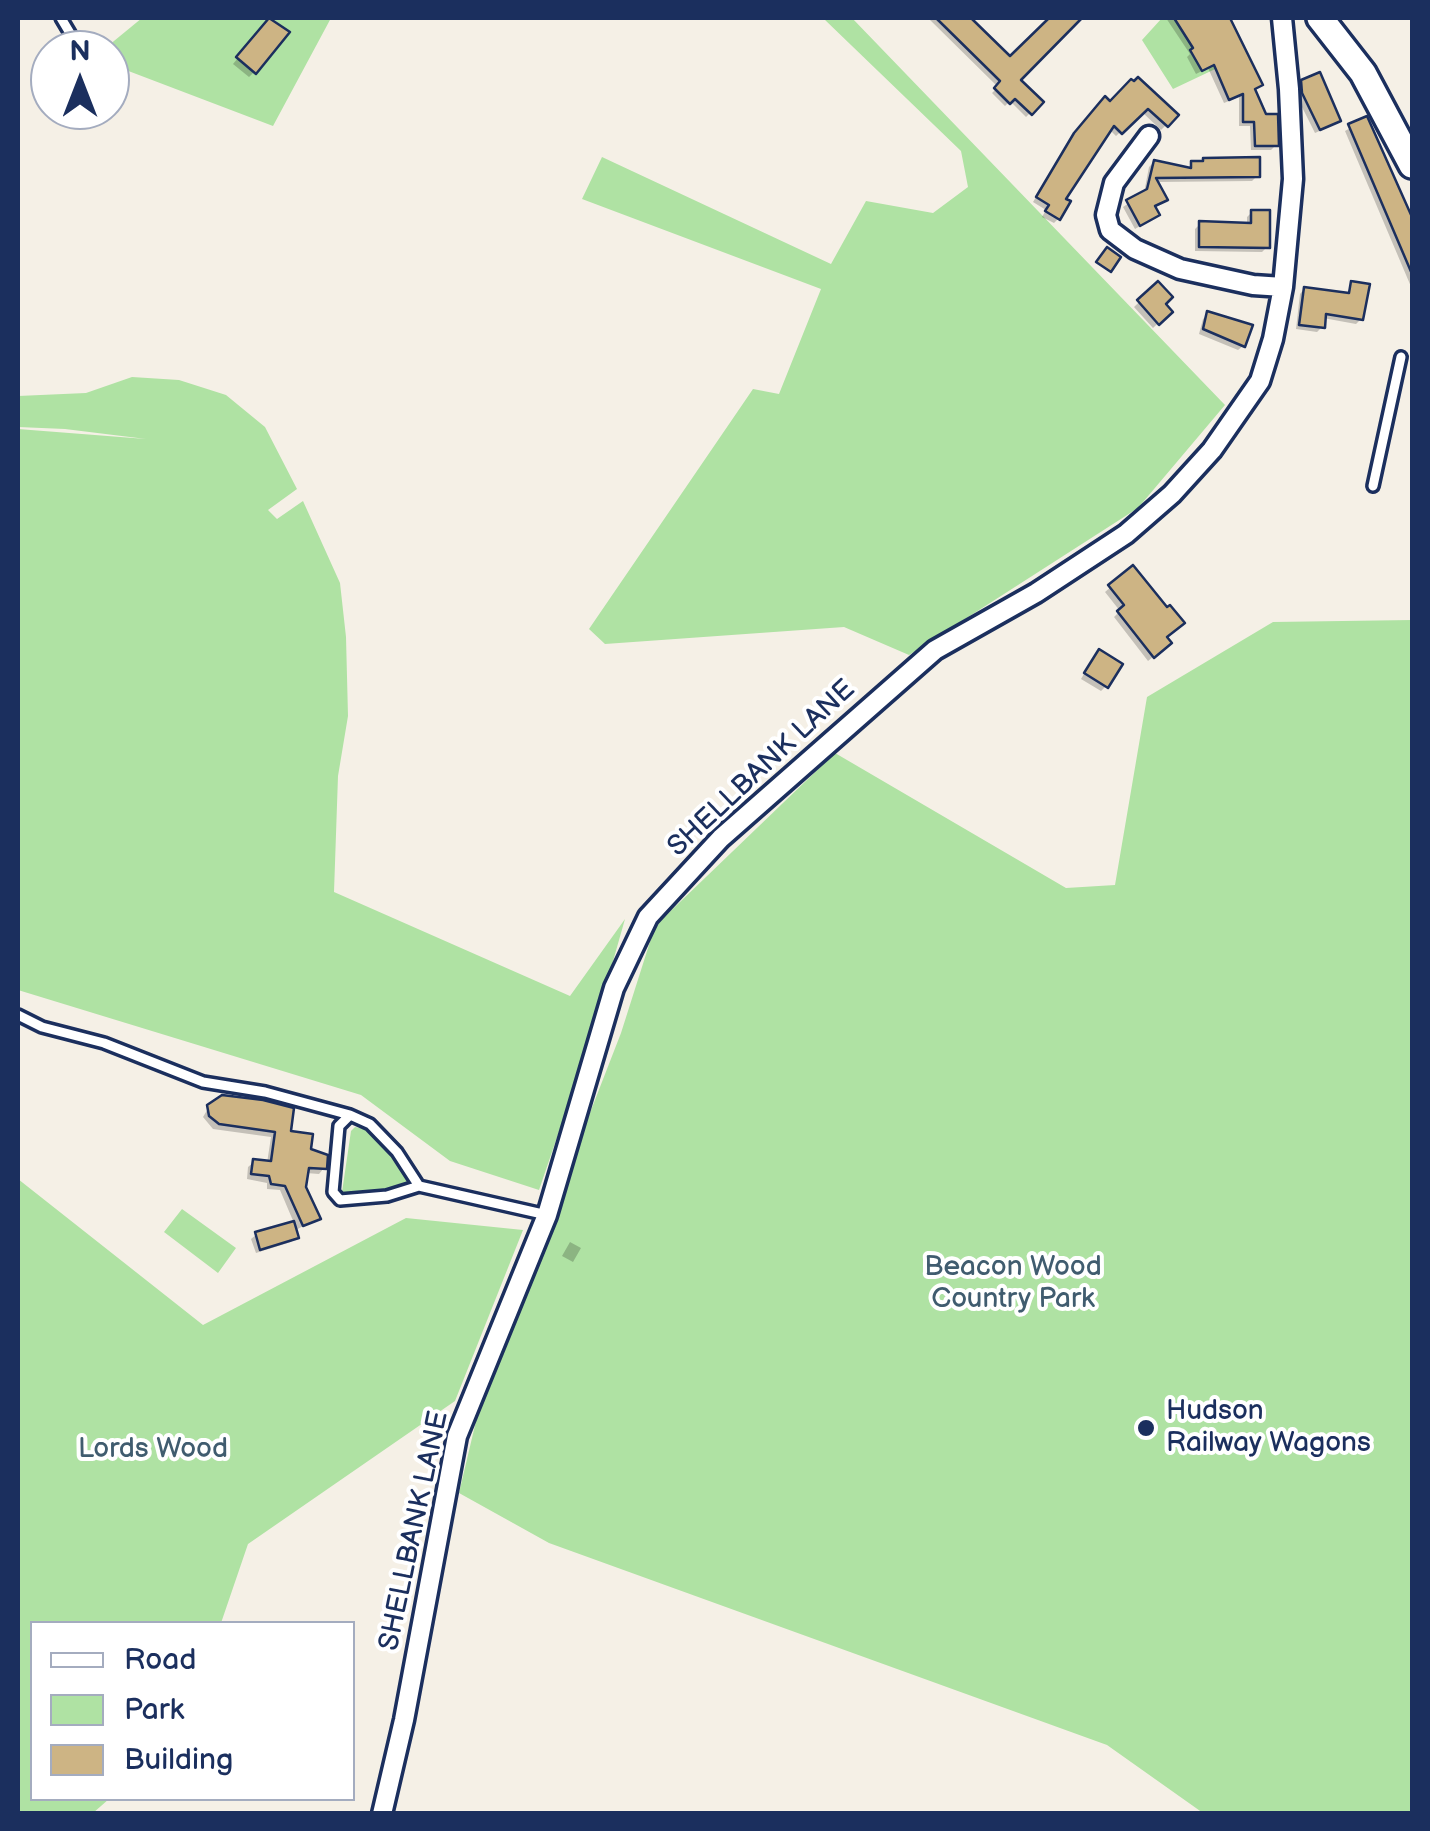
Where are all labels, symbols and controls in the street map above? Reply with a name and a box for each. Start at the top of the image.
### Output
north arrow [30,30,130,130]
text: N [69,35,91,68]
street label: SHELLBANK LANE [661,674,863,864]
park label: Beacon Wood Country Park [924,1251,1102,1317]
place label: Hudson Railway Wagons [1166,1395,1371,1461]
street label: SHELLBANK LANE [373,1408,457,1654]
marker: Hudson Railway Wagons [1135,1417,1157,1439]
park label: Lords Wood [78,1433,228,1467]
legend [30,1621,355,1801]
text: Road [124,1642,197,1678]
text: Park [124,1692,184,1728]
text: Building [124,1742,233,1778]

